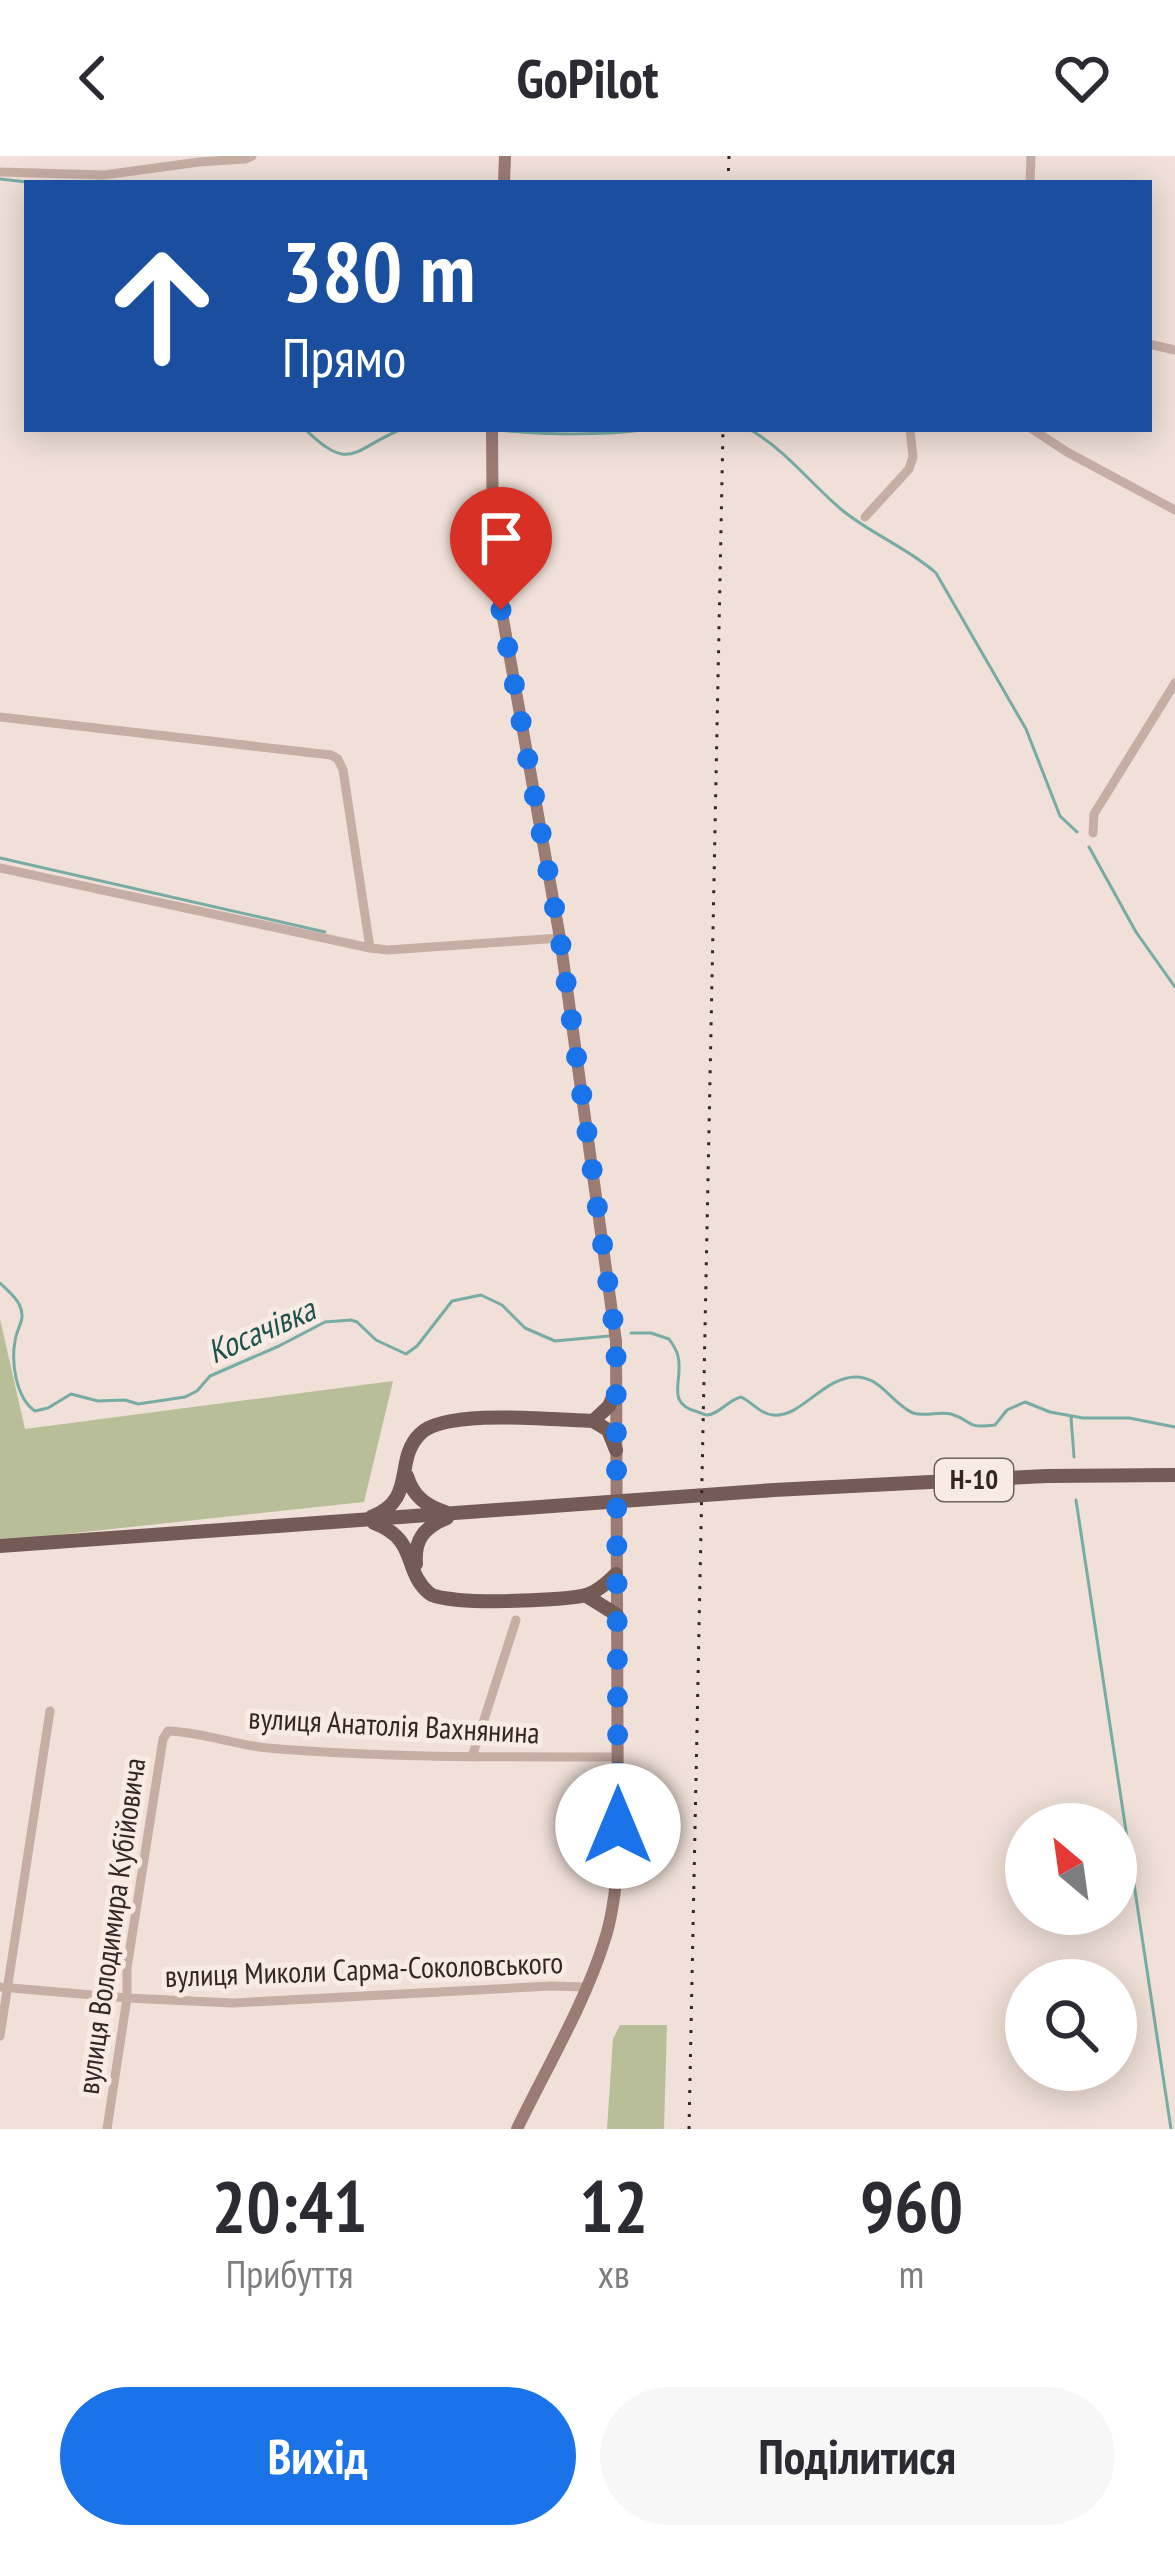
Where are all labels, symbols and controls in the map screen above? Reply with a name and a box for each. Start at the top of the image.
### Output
text: GoPilot [517,43,658,113]
icon: back [60,45,126,111]
icon: heart [1049,45,1115,111]
text: 380 m [282,216,475,325]
icon: ahead [84,228,240,384]
text: Прямо [282,322,406,392]
pin [450,487,552,610]
icon: arrive [468,505,534,571]
water label: Косачівка [200,1286,323,1372]
road number: Н-10 [935,1459,1013,1501]
street label: вулиця Анатолія Вахнянина [248,1697,541,1752]
street label: вулиця Володимира Кубійовича [68,1755,153,2096]
position arrow [555,1763,681,1889]
north arrow [1005,1803,1137,1935]
map controls [1005,1803,1137,2091]
street label: вулиця Миколи Сарма-Соколовського [164,1942,564,1995]
button: search [1005,1959,1137,2091]
text: 20:41 [212,2159,368,2252]
text: 12 [579,2159,648,2252]
text: 960 [860,2159,963,2252]
text: Прибуття [226,2248,353,2299]
text: хв [598,2248,630,2299]
text: m [899,2248,924,2299]
button: Вихід [60,2387,576,2525]
button: Поділитися [600,2387,1115,2525]

